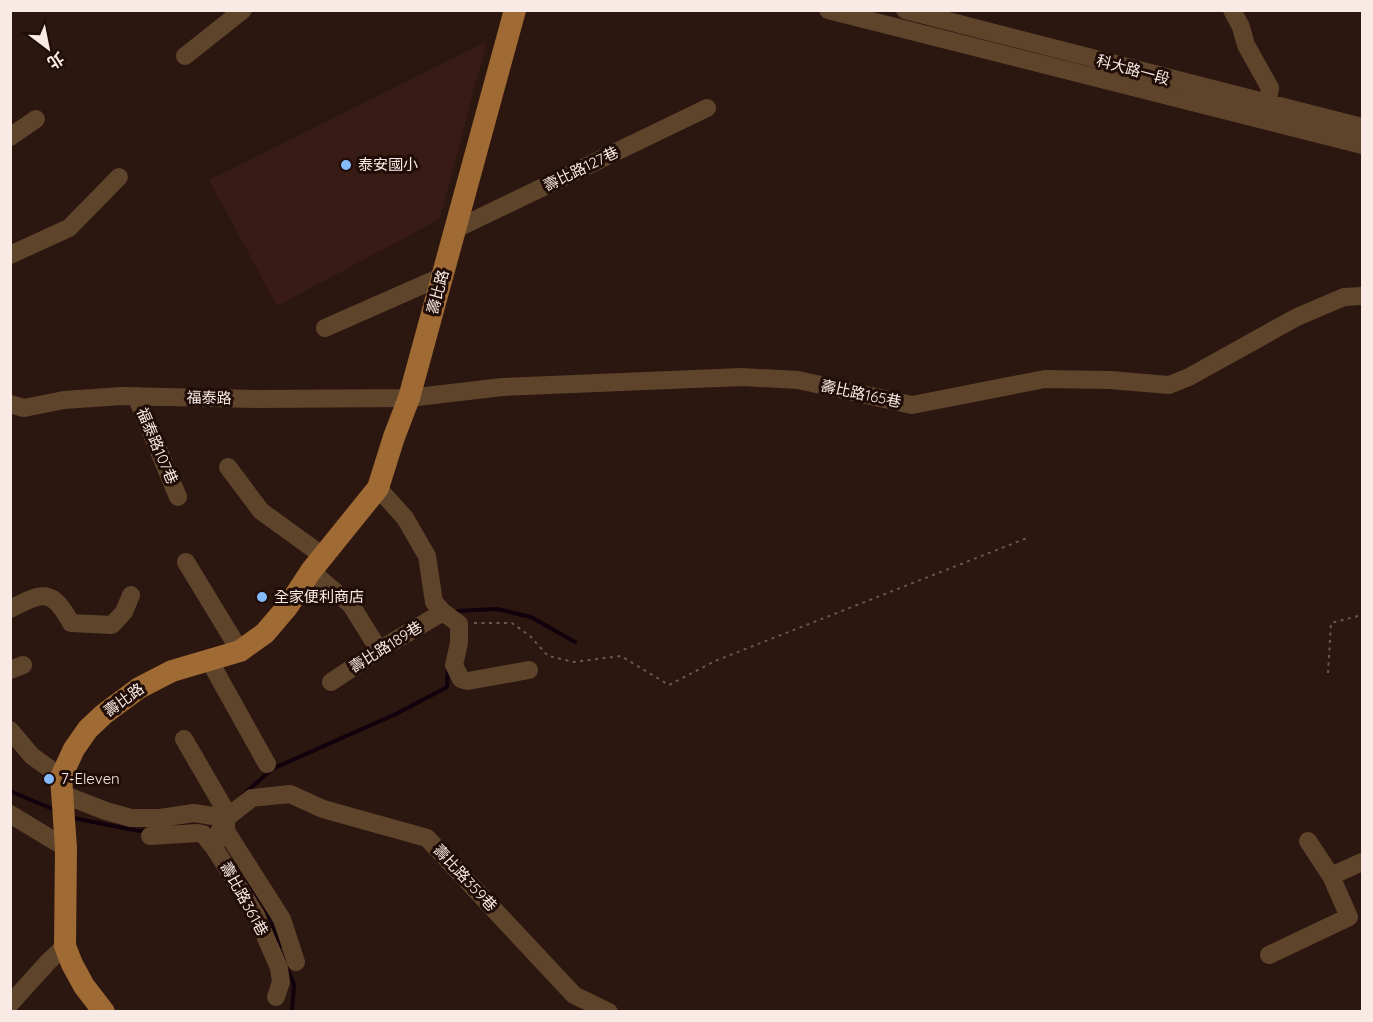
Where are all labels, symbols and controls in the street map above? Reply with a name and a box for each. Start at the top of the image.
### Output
north arrow [18,18,78,78]
text: 北 [44,48,68,73]
street label: 科大路一段 [1094,51,1172,88]
street label: 壽比路127巷 [540,142,621,195]
place label: 泰安國小 [358,155,418,174]
marker: 泰安國小 [339,158,353,172]
street label: 壽比路 [423,268,453,316]
street label: 壽比路165巷 [819,376,903,411]
street label: 福泰路 [186,388,232,407]
street label: 福泰路107巷 [133,405,182,487]
place label: 全家便利商店 [274,587,364,606]
marker: 全家便利商店 [255,590,269,604]
street label: 壽比路189巷 [346,617,426,676]
street label: 壽比路 [100,679,147,721]
place label: 7-Eleven [61,769,120,788]
marker: 7-Eleven [42,772,56,786]
street label: 壽比路359巷 [430,840,501,915]
street label: 壽比路361巷 [216,859,272,939]

